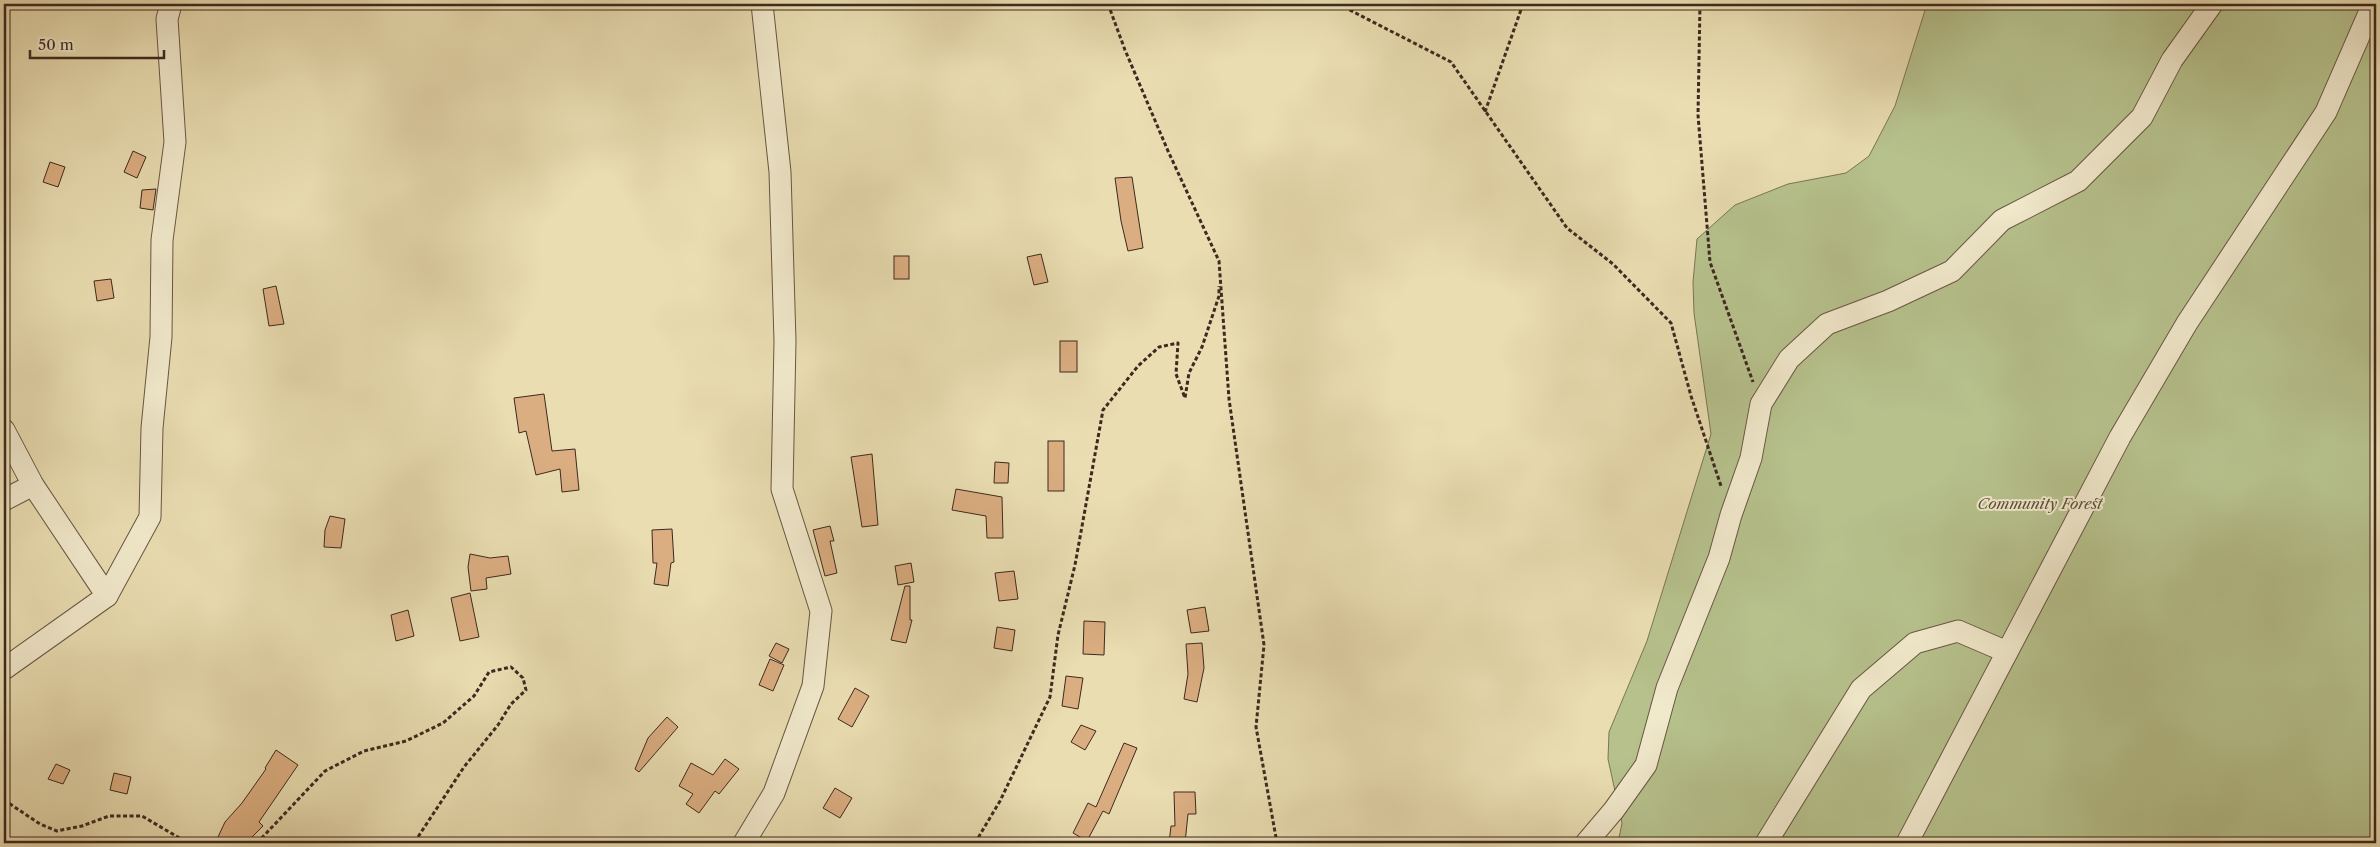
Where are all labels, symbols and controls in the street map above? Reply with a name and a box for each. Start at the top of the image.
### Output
scale bar [30,28,164,60]
text: 50 m [38,35,74,54]
park label: Community Forest [1978,494,2103,513]

